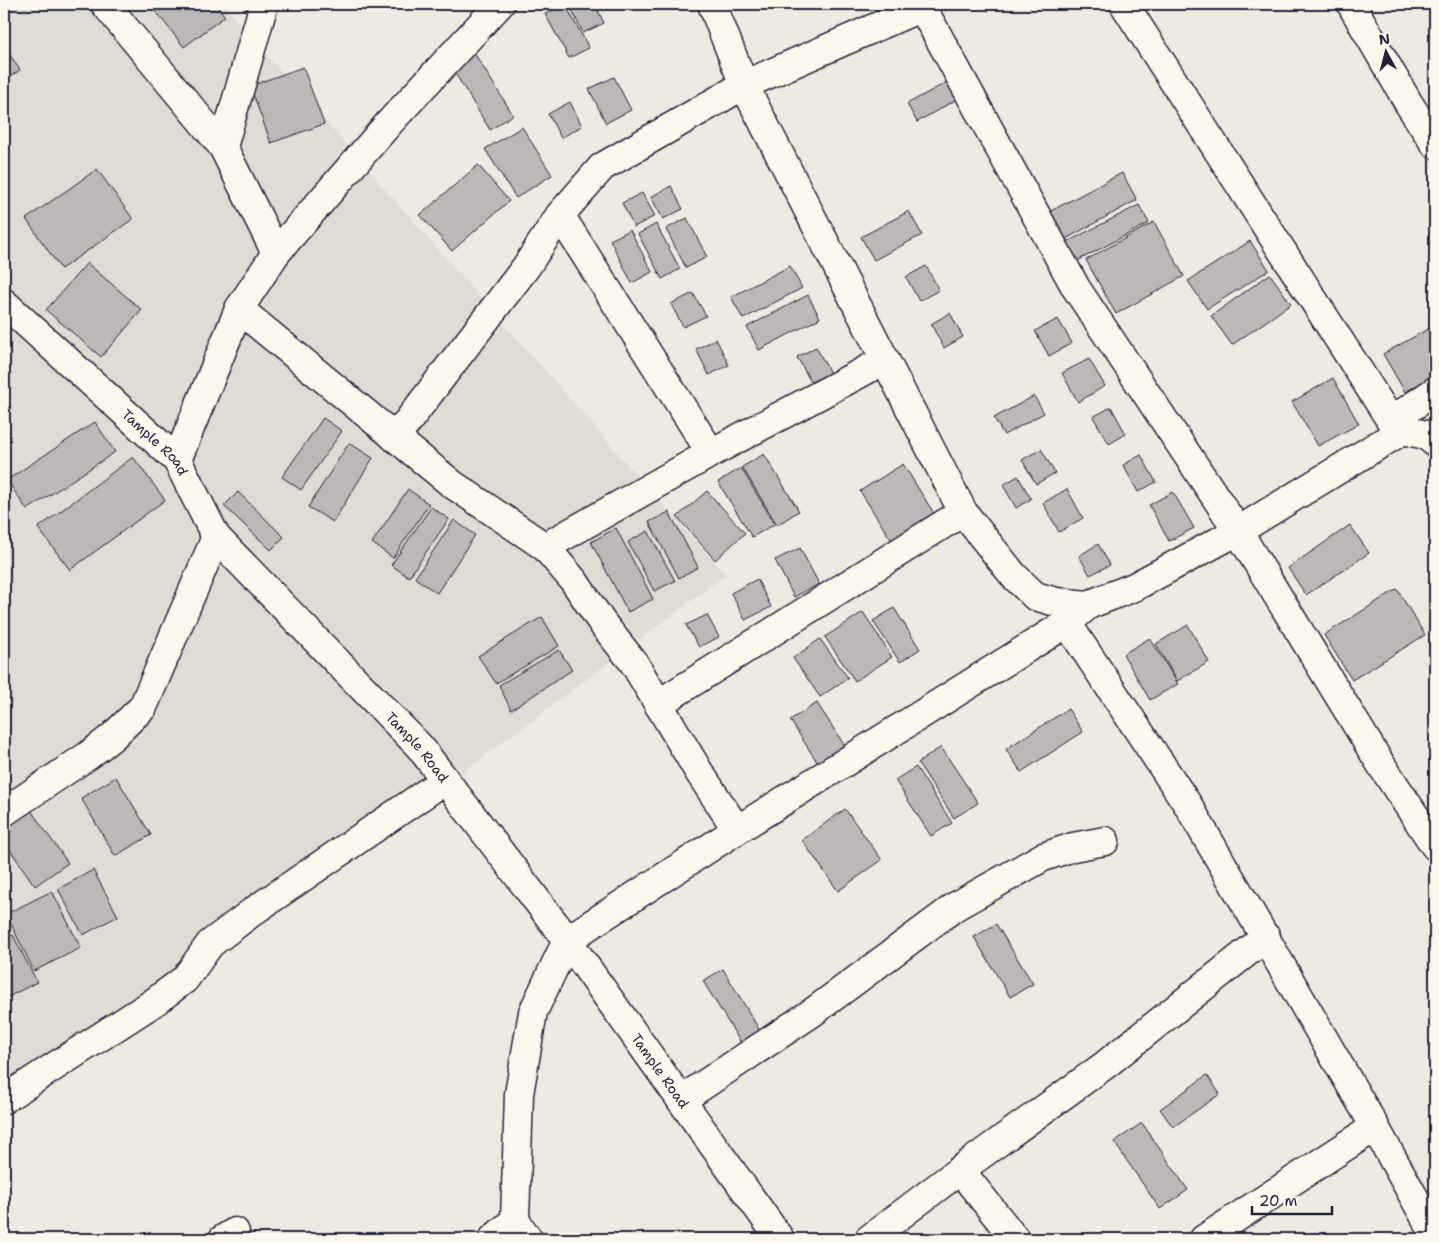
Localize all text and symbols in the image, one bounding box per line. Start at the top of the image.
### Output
north arrow [1362,28,1412,78]
text: N [1378,29,1391,49]
street label: Tample Road [118,405,192,479]
street label: Tample Road [382,708,453,786]
street label: Tample Road [627,1030,693,1112]
scale bar [1252,1183,1332,1215]
text: 20 m [1259,1191,1298,1211]

